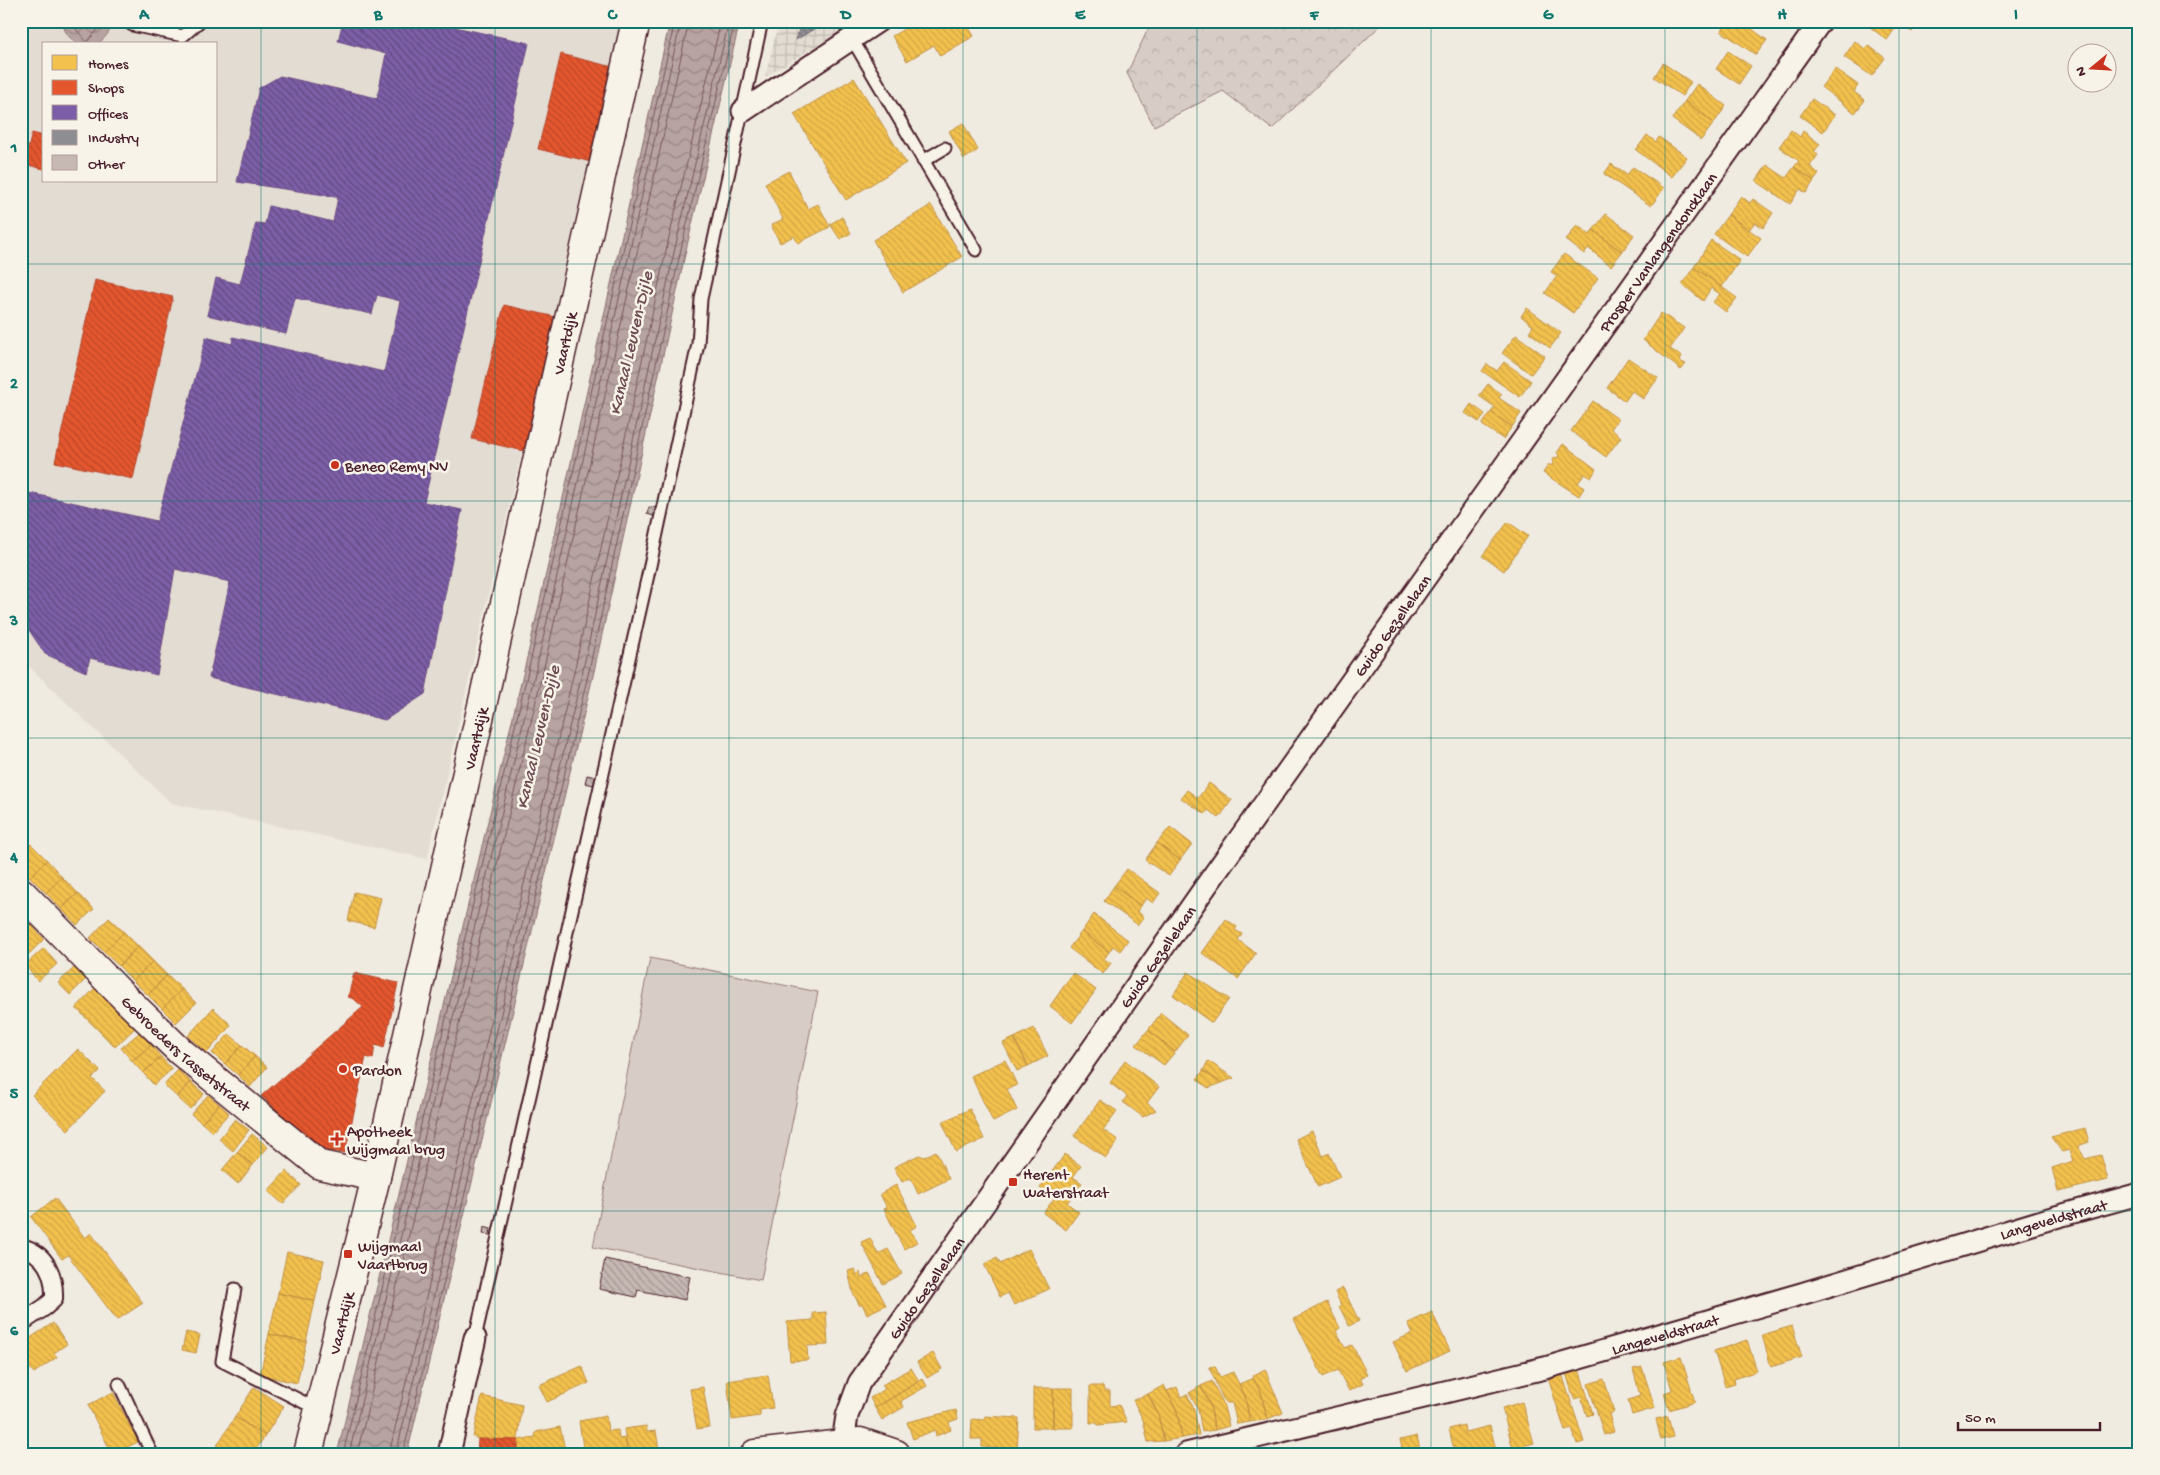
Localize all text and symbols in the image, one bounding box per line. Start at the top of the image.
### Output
text: A [138,7,150,26]
text: B [373,7,383,26]
text: C [607,7,618,26]
text: D [839,7,852,26]
text: E [1075,7,1086,26]
text: F [1309,7,1320,26]
text: G [1543,7,1554,26]
text: H [1777,7,1787,26]
text: I [2014,7,2018,26]
legend [42,42,218,182]
north arrow [2068,42,2118,92]
text: Homes [88,56,129,74]
text: N [2073,64,2092,78]
text: Shops [88,80,124,98]
text: Offices [88,106,128,124]
text: Industry [88,130,140,148]
text: 1 [10,140,17,159]
text: Other [88,156,126,174]
street label: Prosper Vanlangendoncklaan [1596,170,1723,338]
water label: Kanaal Leuven-Dijle [606,269,659,417]
street label: Vaartdijk [551,309,584,378]
text: 2 [10,376,18,395]
marker: Beneo Remy NV [329,459,341,471]
place label: Beneo Remy NV [344,459,449,478]
street label: Guido Gezellelaan [1352,572,1437,681]
text: 3 [9,613,18,632]
water label: Kanaal Leuven-Dijle [513,663,566,811]
street label: Vaartdijk [462,704,495,773]
text: 4 [9,850,18,869]
street label: Guido Gezellelaan [1118,903,1202,1013]
street label: Gebroeders Tassetstraat [116,993,254,1118]
marker: Pardon [337,1063,349,1075]
place label: Pardon [352,1063,402,1082]
text: 5 [10,1086,19,1105]
place label: Apotheek Wijgmaal brug [347,1124,445,1161]
marker: Apotheek Wijgmaal brug [331,1133,343,1145]
place label: Herent Waterstraat [1023,1167,1110,1204]
marker: Herent Waterstraat [1007,1176,1019,1188]
street label: Langeveldstraat [1999,1197,2111,1246]
street label: Guido Gezellelaan [886,1234,971,1344]
place label: Wijgmaal Vaartbrug [357,1239,428,1276]
marker: Wijgmaal Vaartbrug [342,1248,354,1260]
street label: Vaartdijk [327,1289,361,1358]
street label: Langeveldstraat [1610,1312,1723,1361]
text: 6 [10,1323,19,1342]
scale bar [1958,1400,2100,1432]
text: 50 m [1965,1410,1996,1428]

